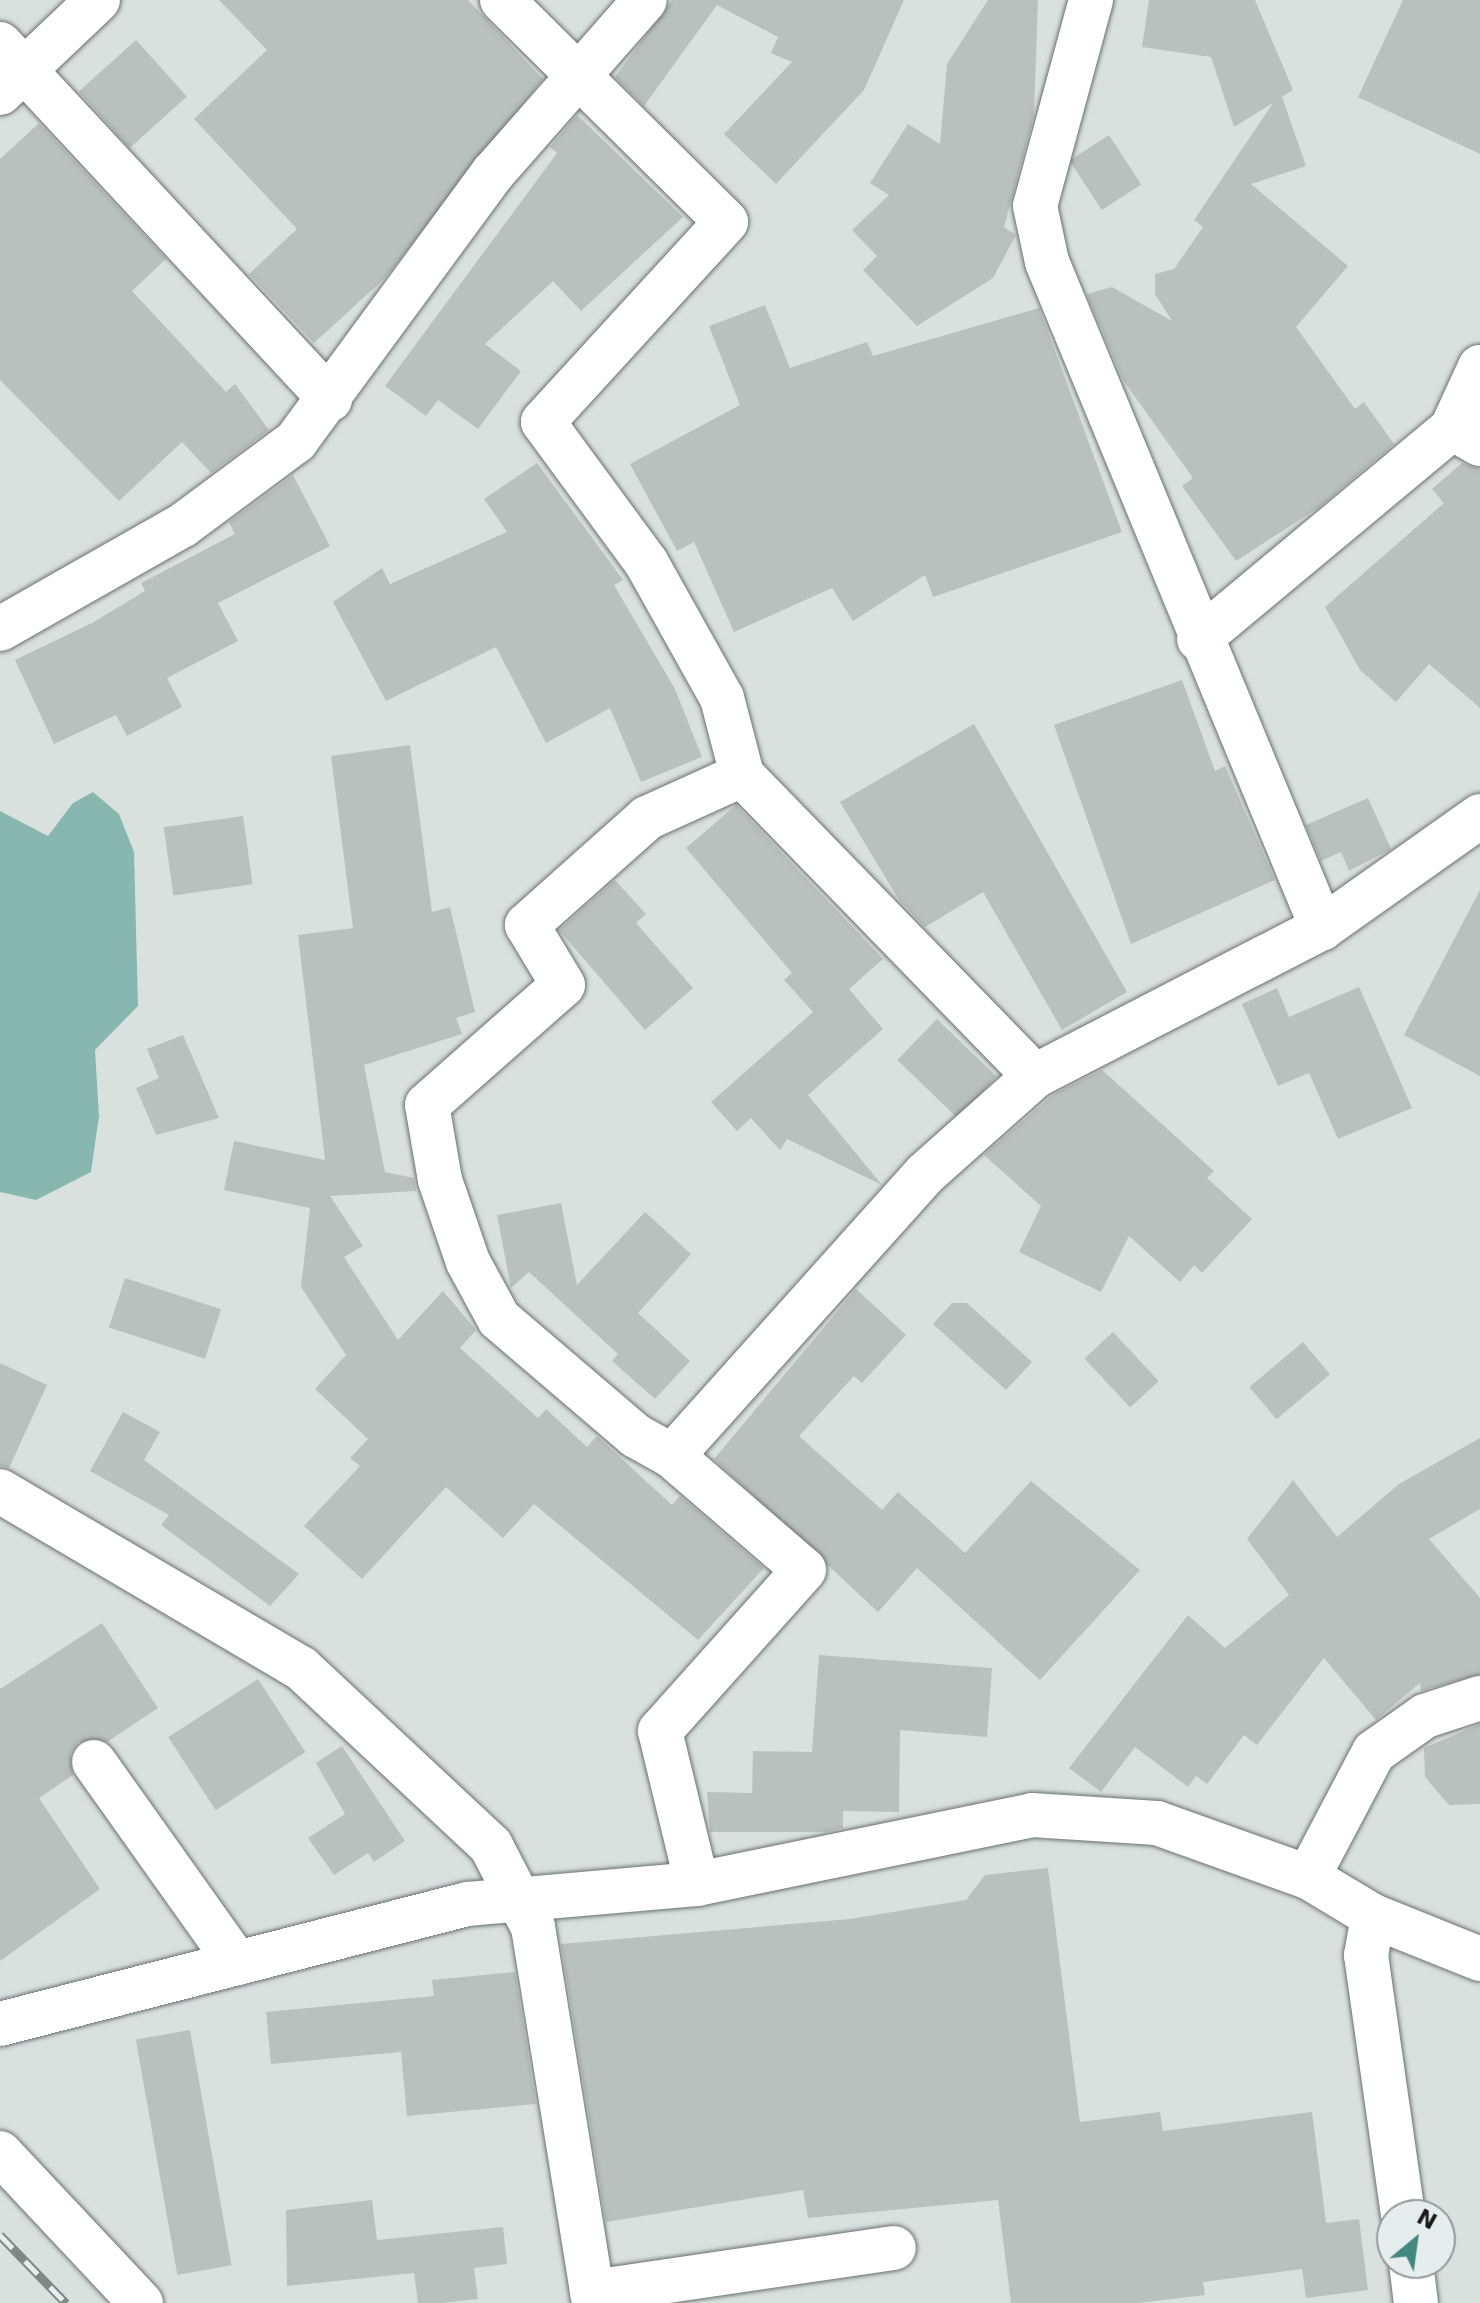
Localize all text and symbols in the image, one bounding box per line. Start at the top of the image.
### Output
north arrow [1376,2199,1456,2279]
text: N [1413,2204,1441,2235]

